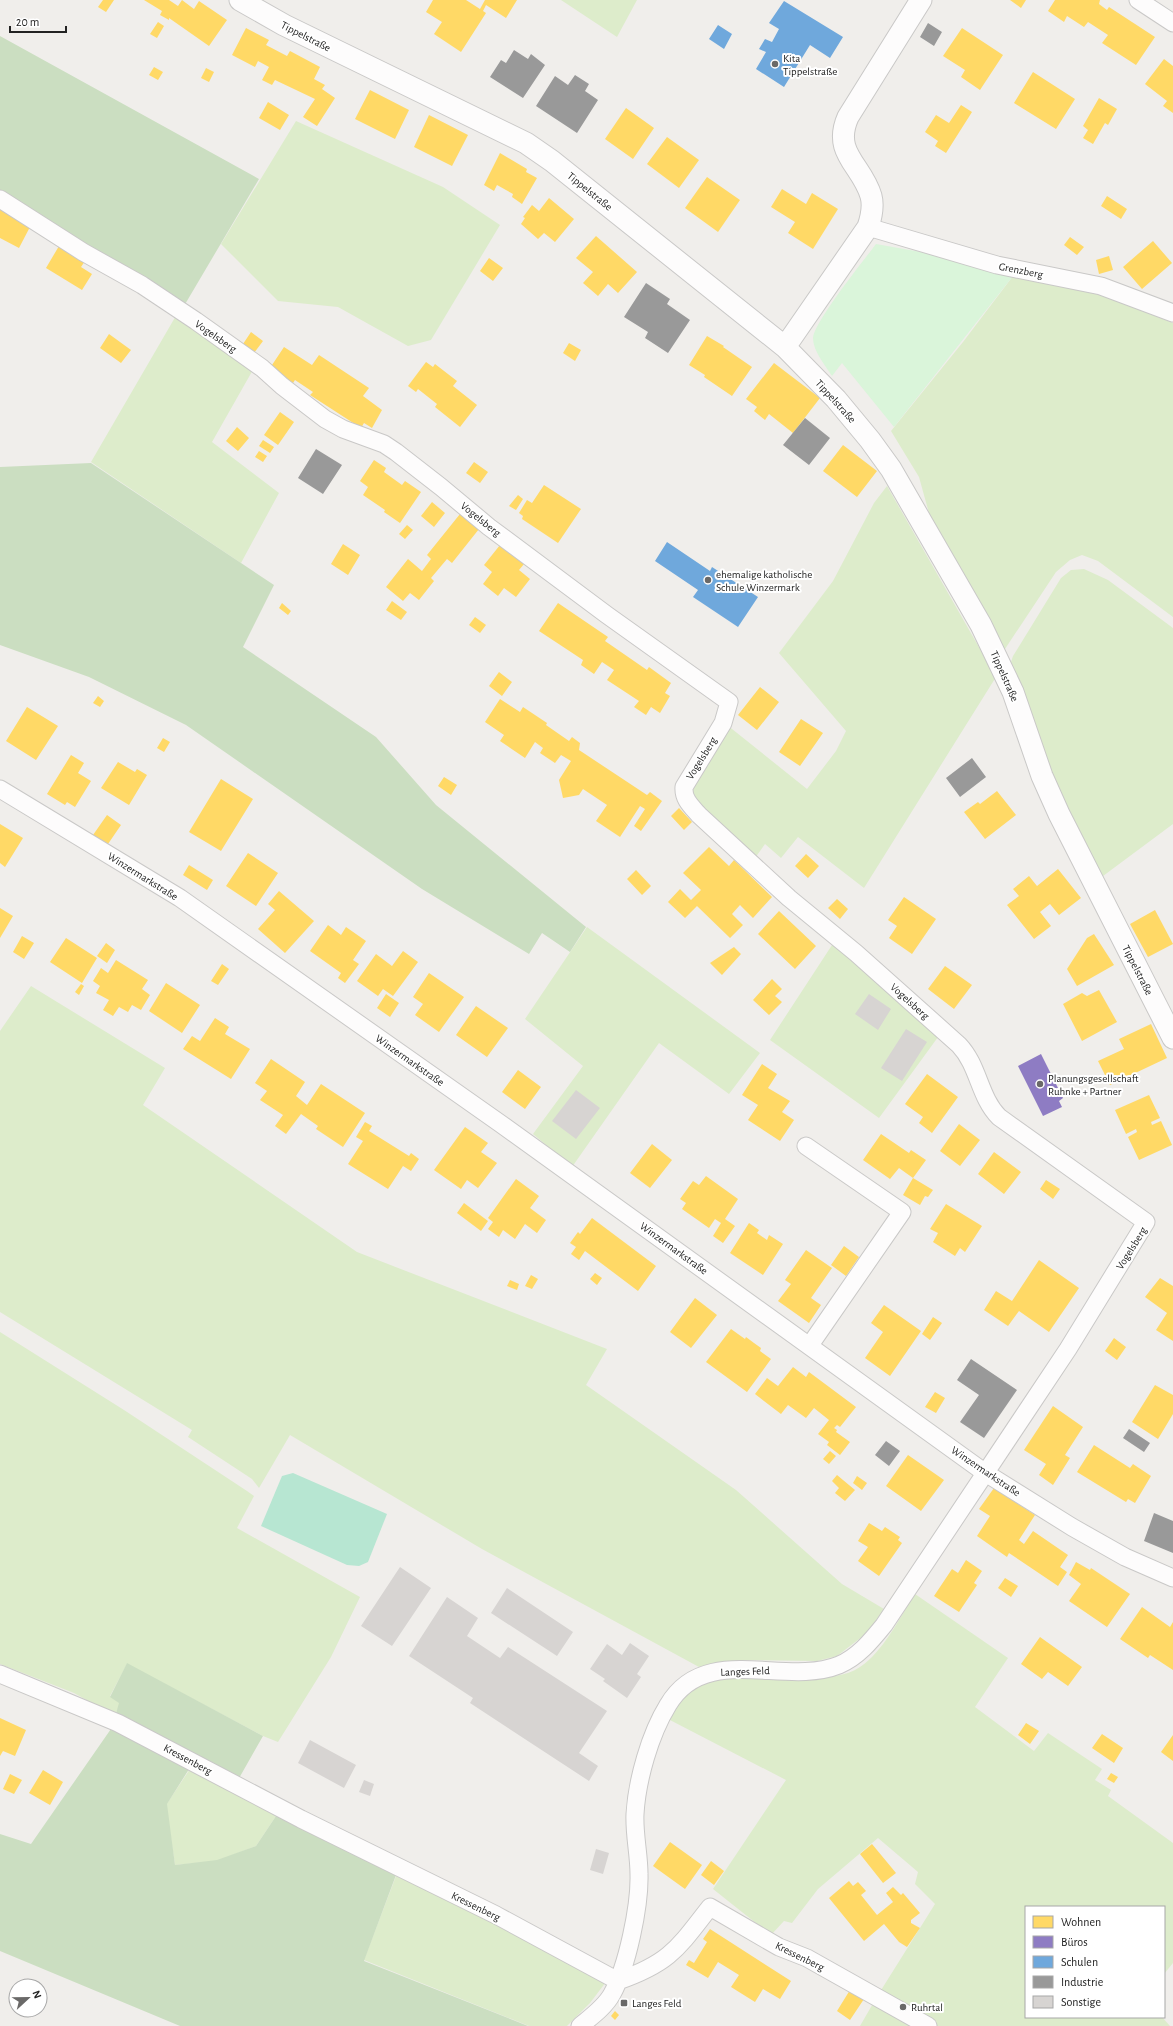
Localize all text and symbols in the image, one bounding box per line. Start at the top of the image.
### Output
scale bar [10,8,66,34]
text: 20 m [16,16,39,28]
street label: Tippelstraße [279,19,332,54]
place label: Kita Tippelstraße [783,53,837,77]
marker: Kita Tippelstraße [770,59,780,69]
street label: Tippelstraße [565,170,614,213]
street label: Grenzberg [998,261,1045,280]
street label: Vogelsberg [193,318,239,355]
street label: Tippelstraße [813,377,858,425]
street label: Vogelsberg [459,500,503,539]
place label: ehemalige katholische Schule Winzermark [716,569,812,593]
marker: ehemalige katholische Schule Winzermark [703,575,713,585]
street label: Tippelstraße [988,649,1021,703]
street label: Vogelsberg [684,734,719,782]
street label: Winzermarkstraße [106,850,180,902]
street label: Tippelstraße [1120,944,1155,997]
street label: Vogelsberg [888,981,932,1022]
street label: Winzermarkstraße [373,1033,446,1088]
place label: Planungsgesellschaft Ruhnke + Partner [1048,1073,1139,1097]
marker: Planungsgesellschaft Ruhnke + Partner [1035,1079,1045,1089]
street label: Winzermarkstraße [638,1220,710,1277]
street label: Vogelsberg [1114,1224,1149,1272]
street label: Winzermarkstraße [949,1444,1022,1499]
street label: Langes Feld [720,1665,770,1678]
street label: Kressenberg [162,1742,214,1777]
street label: Kressenberg [450,1890,503,1923]
legend [1025,1906,1165,2018]
text: Wohnen [1061,1916,1101,1928]
text: Büros [1061,1936,1088,1948]
street label: Kressenberg [774,1940,827,1973]
text: Schulen [1061,1956,1098,1968]
text: Industrie [1061,1976,1103,1988]
north arrow [8,1978,48,2018]
text: N [30,1989,43,2000]
text: Sonstige [1061,1996,1101,2008]
marker: Langes Feld [619,1998,629,2008]
place label: Langes Feld [632,1998,682,2009]
marker: Ruhrtal [898,2002,908,2012]
place label: Ruhrtal [911,2002,943,2013]

